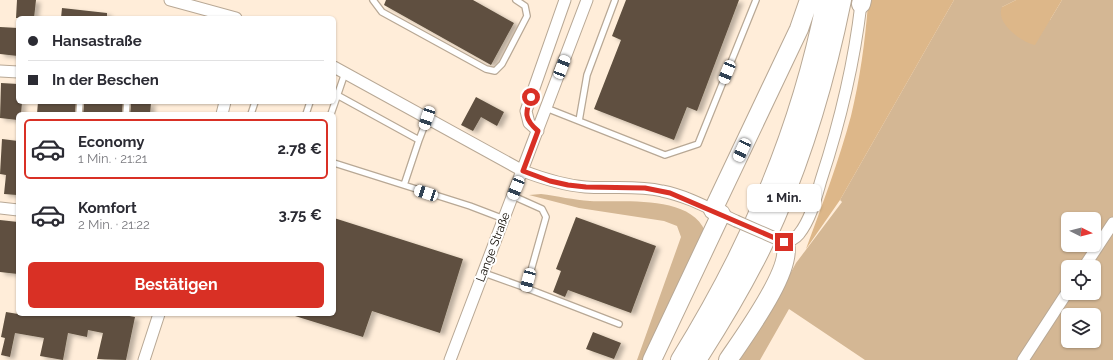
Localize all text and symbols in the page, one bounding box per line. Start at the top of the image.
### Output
text: Hansastraße [52,32,142,50]
car [552,54,572,80]
car [717,59,737,85]
text: In der Beschen [52,71,159,89]
route start [522,88,540,106]
car [417,105,437,131]
icon: car [30,131,66,167]
text: Economy [78,133,145,151]
car [731,137,753,163]
text: 2.78 € [277,140,322,158]
text: 1 Min. · 21:21 [78,151,147,166]
car [506,175,526,201]
car [413,184,439,202]
callout: 1 Min. [747,184,821,212]
text: 1 Min. [767,190,801,205]
icon: car [30,197,66,233]
text: Komfort [78,199,137,217]
text: 3.75 € [278,206,322,224]
street label: Lange Straße [473,210,513,284]
north arrow [1061,212,1101,252]
map controls [1061,212,1101,348]
text: 2 Min. · 21:22 [78,217,150,232]
route end [775,233,793,251]
button: locate [1061,260,1101,300]
button: Bestätigen [28,262,324,308]
car [519,267,537,293]
button: layers [1061,308,1101,348]

